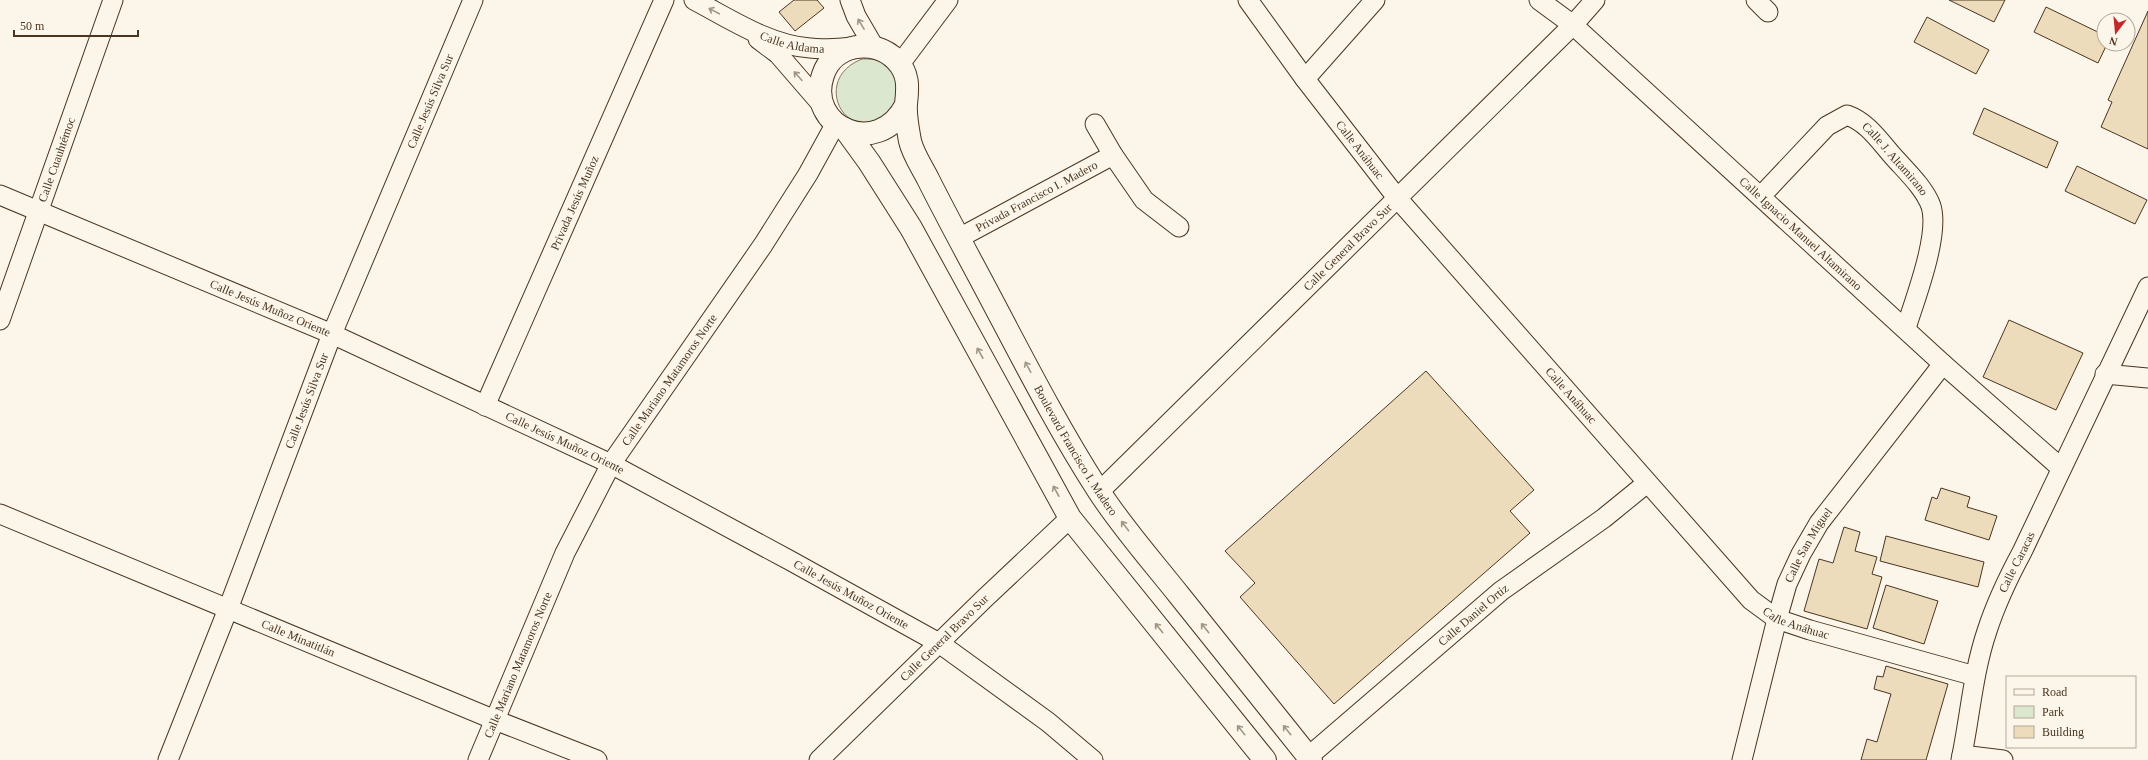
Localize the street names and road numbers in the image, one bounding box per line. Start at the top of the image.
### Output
street label: Calle Aldama [758,28,825,56]
street label: Calle Jesús Silva Sur [404,52,456,151]
street label: Calle Cuauhtémoc [35,115,78,204]
street label: Calle Anáhuac [1333,118,1387,182]
street label: Calle J. Altamirano [1859,119,1931,198]
street label: Privada Jesús Muñoz [548,153,602,252]
street label: Privada Francisco I. Madero [973,158,1100,235]
street label: Calle Ignacio Manuel Altamirano [1737,174,1865,293]
street label: Calle General Bravo Sur [1301,201,1395,294]
street label: Calle Jesús Muñoz Oriente [208,277,333,340]
street label: Calle Mariano Matamoros Norte [619,311,720,448]
street label: Calle Jesús Silva Sur [282,351,331,451]
street label: Calle Anáhuac [1542,364,1599,427]
street label: Boulevard Francisco I. Madero [1031,383,1120,518]
street label: Calle Jesús Muñoz Oriente [503,409,627,477]
street label: Calle San Miguel [1782,504,1836,585]
street label: Calle Caracas [1996,529,2038,595]
street label: Calle Jesús Muñoz Oriente [791,557,911,632]
street label: Calle Daniel Ortiz [1435,581,1511,649]
street label: Calle Mariano Matamoros Norte [481,590,555,740]
street label: Calle General Bravo Sur [897,591,991,684]
street label: Calle Anáhuac [1760,604,1831,642]
street label: Calle Minatitlán [259,617,337,660]

